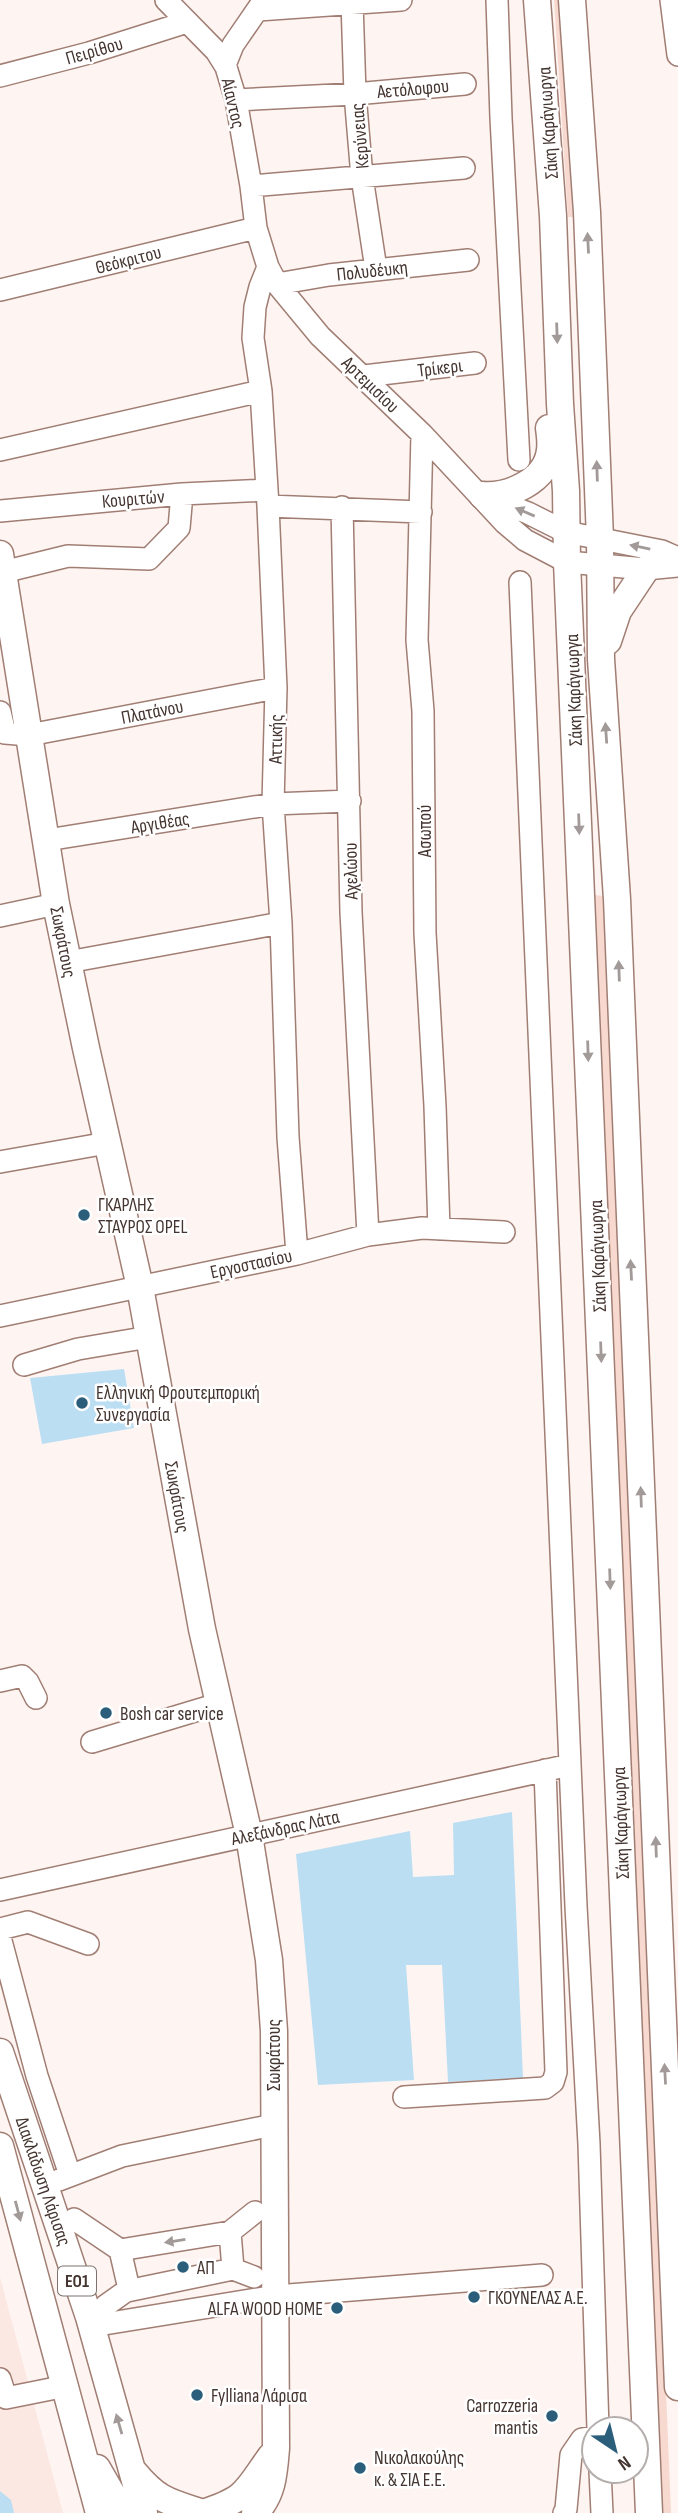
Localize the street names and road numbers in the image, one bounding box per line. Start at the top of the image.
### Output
street label: Πειρίθου [63,32,126,71]
street label: Σάκη Καράγιωργα [533,66,564,180]
street label: Αίαντoς [215,75,249,131]
street label: Αετόλοφου [375,75,450,104]
street label: Κερύνειας [346,102,375,170]
street label: Θεόκριτου [93,241,164,280]
street label: Πολυδέυκη [336,256,409,287]
street label: Αρτεμισίου [336,351,404,418]
street label: Τρίκερι [416,354,464,383]
street label: Κουριτών [101,485,166,514]
street label: Σάκη Καράγιωργα [561,633,588,746]
street label: Πλατάνου [119,695,185,730]
street label: Αττικής [265,714,288,765]
street label: Ασωπού [414,805,437,858]
street label: Αργιθέας [128,808,191,840]
street label: Αχελώου [340,842,364,901]
street label: Σωκράτους [44,905,81,980]
street label: Σάκη Καράγιωργα [585,1199,612,1312]
street label: Εργοστασίου [208,1245,294,1284]
street label: Σωκράτους [159,1460,194,1535]
street label: Σάκη Καράγιωργα [608,1766,635,1879]
street label: Αλεξάνδρας Λάτα [228,1806,341,1851]
street label: Σωκράτους [263,2019,286,2091]
street label: Διακλάδωση Λάρισας [10,2114,75,2249]
road number: ΕΟ1 [58,2266,96,2295]

